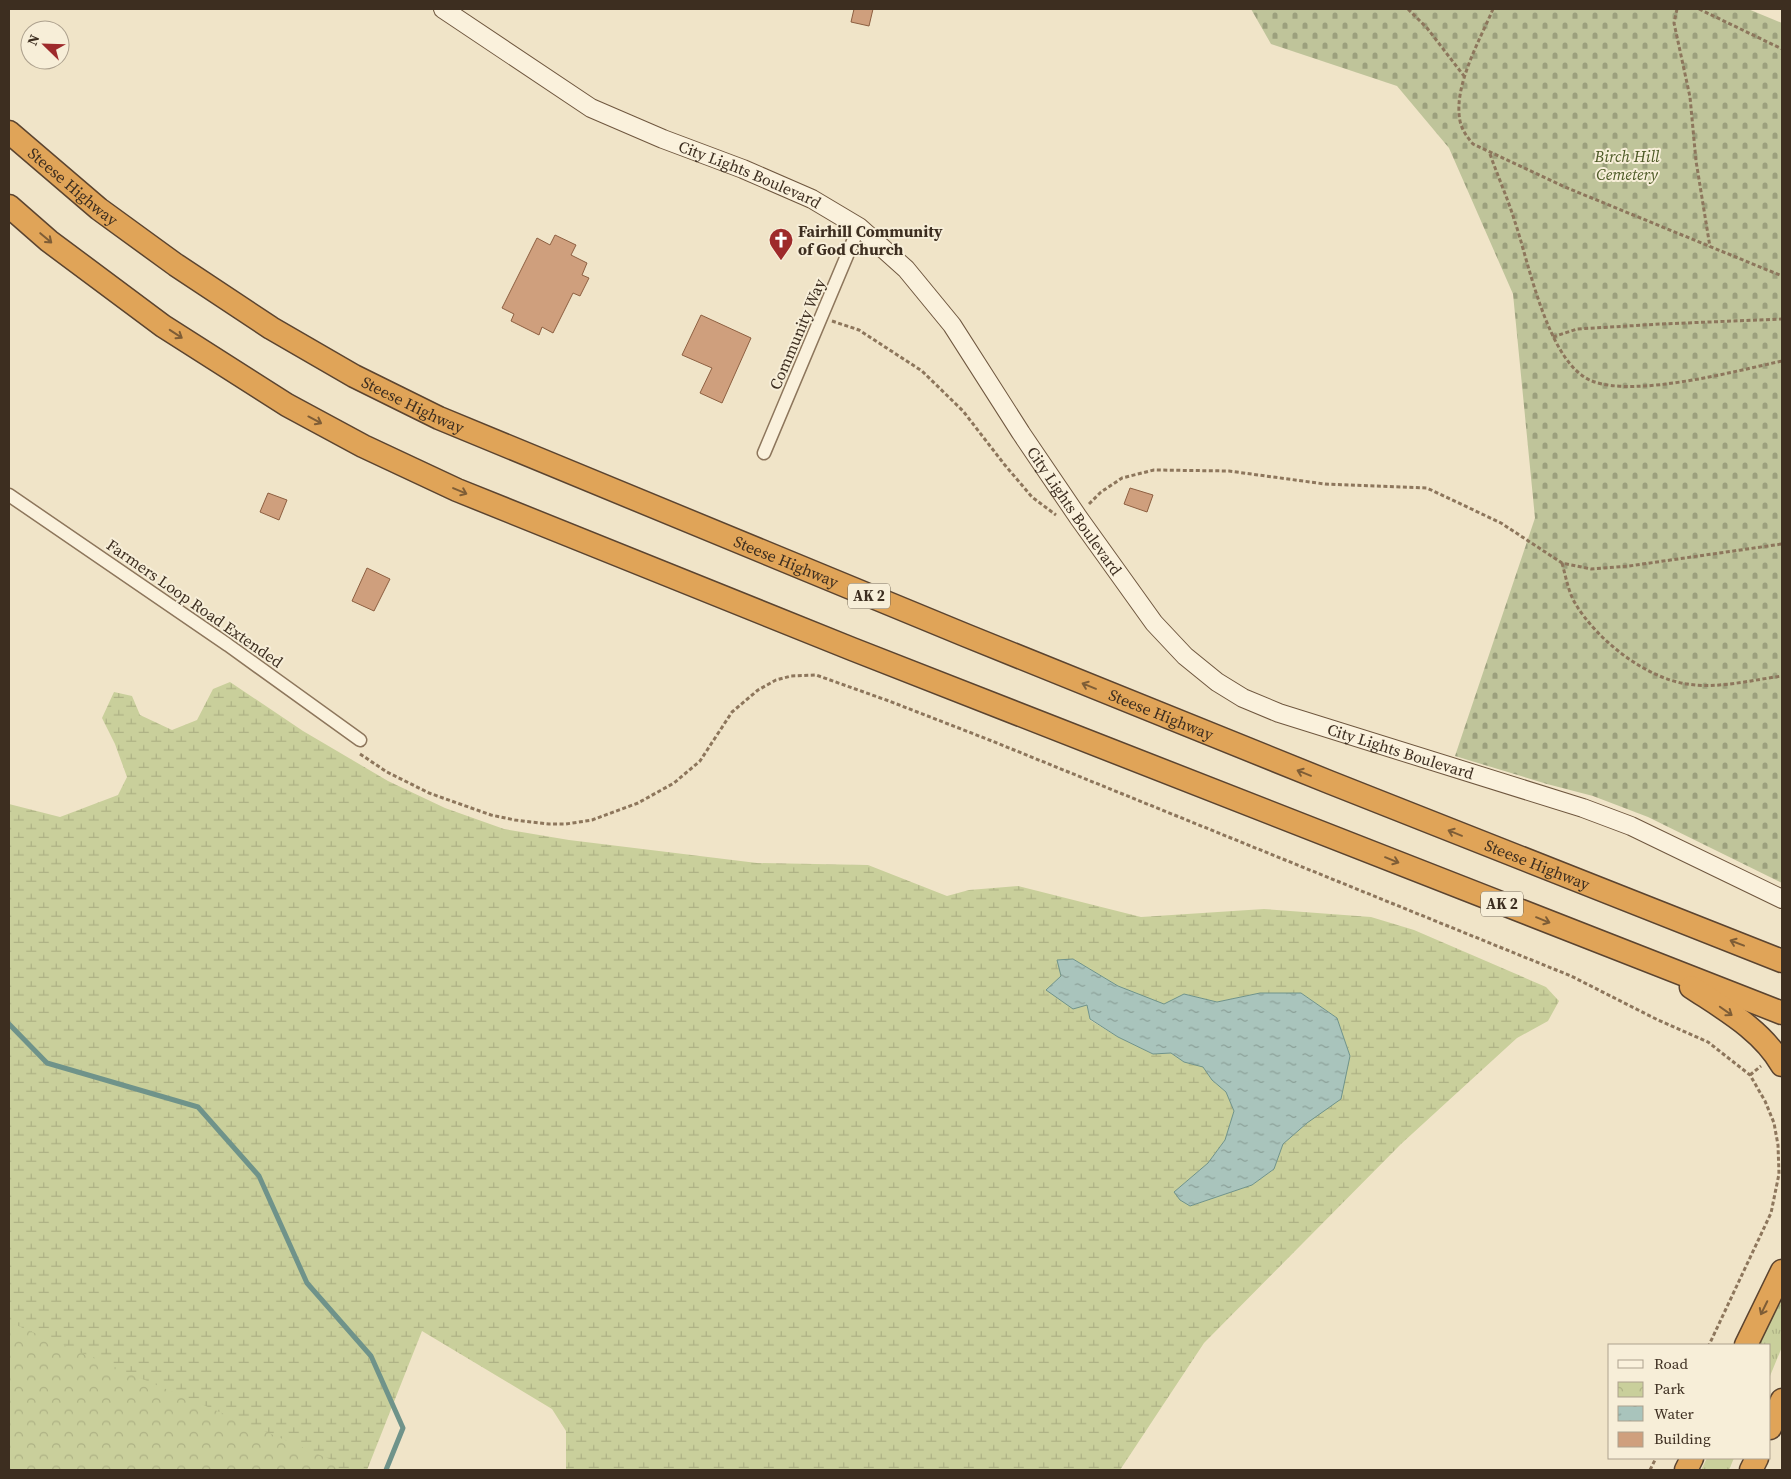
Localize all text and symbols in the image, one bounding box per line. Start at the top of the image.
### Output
north arrow [20,20,70,70]
text: N [22,31,44,49]
street label: City Lights Boulevard [675,135,825,213]
street label: Steese Highway [23,142,123,231]
park label: Birch Hill Cemetery [1593,145,1660,185]
place label: Fairhill Community of God Church [798,220,943,260]
church icon: Fairhill Community of God Church [768,227,794,261]
one-way arrow [39,232,52,243]
street label: Community Way [764,274,831,393]
one-way arrow [169,329,183,339]
street label: Steese Highway [358,370,468,439]
one-way arrow [307,415,321,425]
street label: City Lights Boulevard [1022,442,1127,580]
one-way arrow [452,487,467,497]
street label: Steese Highway [731,530,843,593]
street label: Farmers Loop Road Extended [102,534,288,672]
road number: AK 2 [848,584,890,608]
one-way arrow [1082,680,1097,690]
street label: Steese Highway [1106,683,1218,746]
street label: City Lights Boulevard [1325,718,1477,784]
one-way arrow [1297,767,1312,777]
one-way arrow [1448,827,1463,837]
street label: Steese Highway [1482,834,1594,895]
one-way arrow [1384,856,1399,865]
road number: AK 2 [1481,892,1523,916]
one-way arrow [1535,916,1550,925]
one-way arrow [1730,938,1745,947]
one-way arrow [1719,1006,1733,1016]
one-way arrow [1759,1300,1769,1315]
legend [1608,1344,1771,1459]
text: Road [1654,1353,1688,1374]
text: Park [1654,1378,1686,1399]
text: Water [1654,1403,1695,1424]
text: Building [1654,1428,1711,1449]

